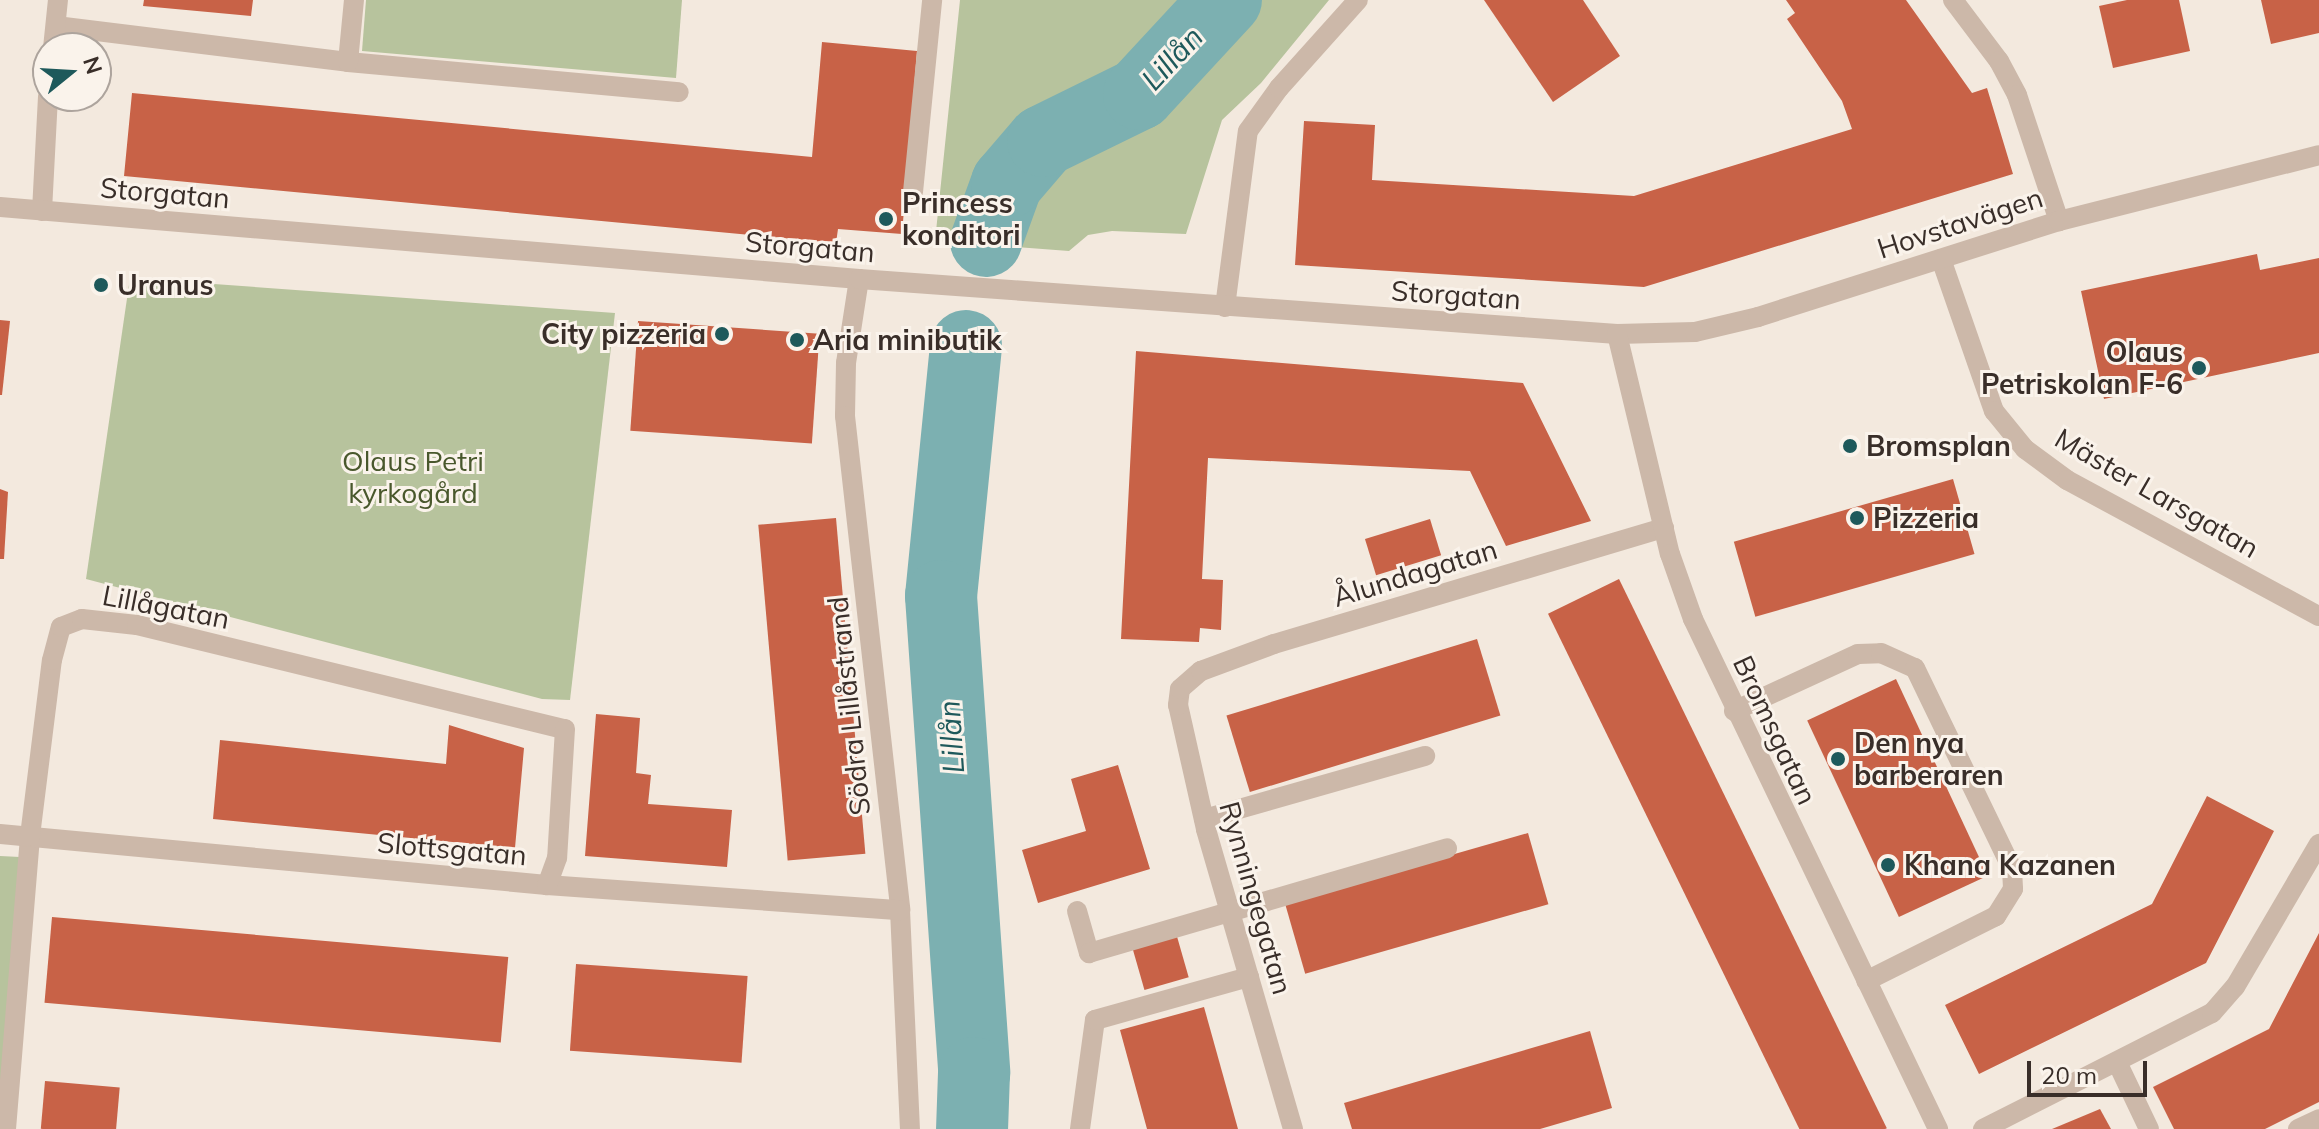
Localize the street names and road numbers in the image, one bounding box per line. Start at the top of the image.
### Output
street label: Storgatan [99,171,231,215]
street label: Hovstavägen [1873,180,2047,266]
street label: Storgatan [744,225,876,269]
street label: Storgatan [1390,274,1522,316]
street label: Mäster Larsgatan [2049,421,2265,565]
street label: Ålundagatan [1329,532,1501,614]
street label: Lillågatan [100,578,232,636]
street label: Södra Lillåstrand [821,595,877,817]
street label: Bromsgatan [1726,650,1824,810]
street label: Rynningegatan [1212,798,1300,998]
street label: Slottsgatan [376,826,528,872]

